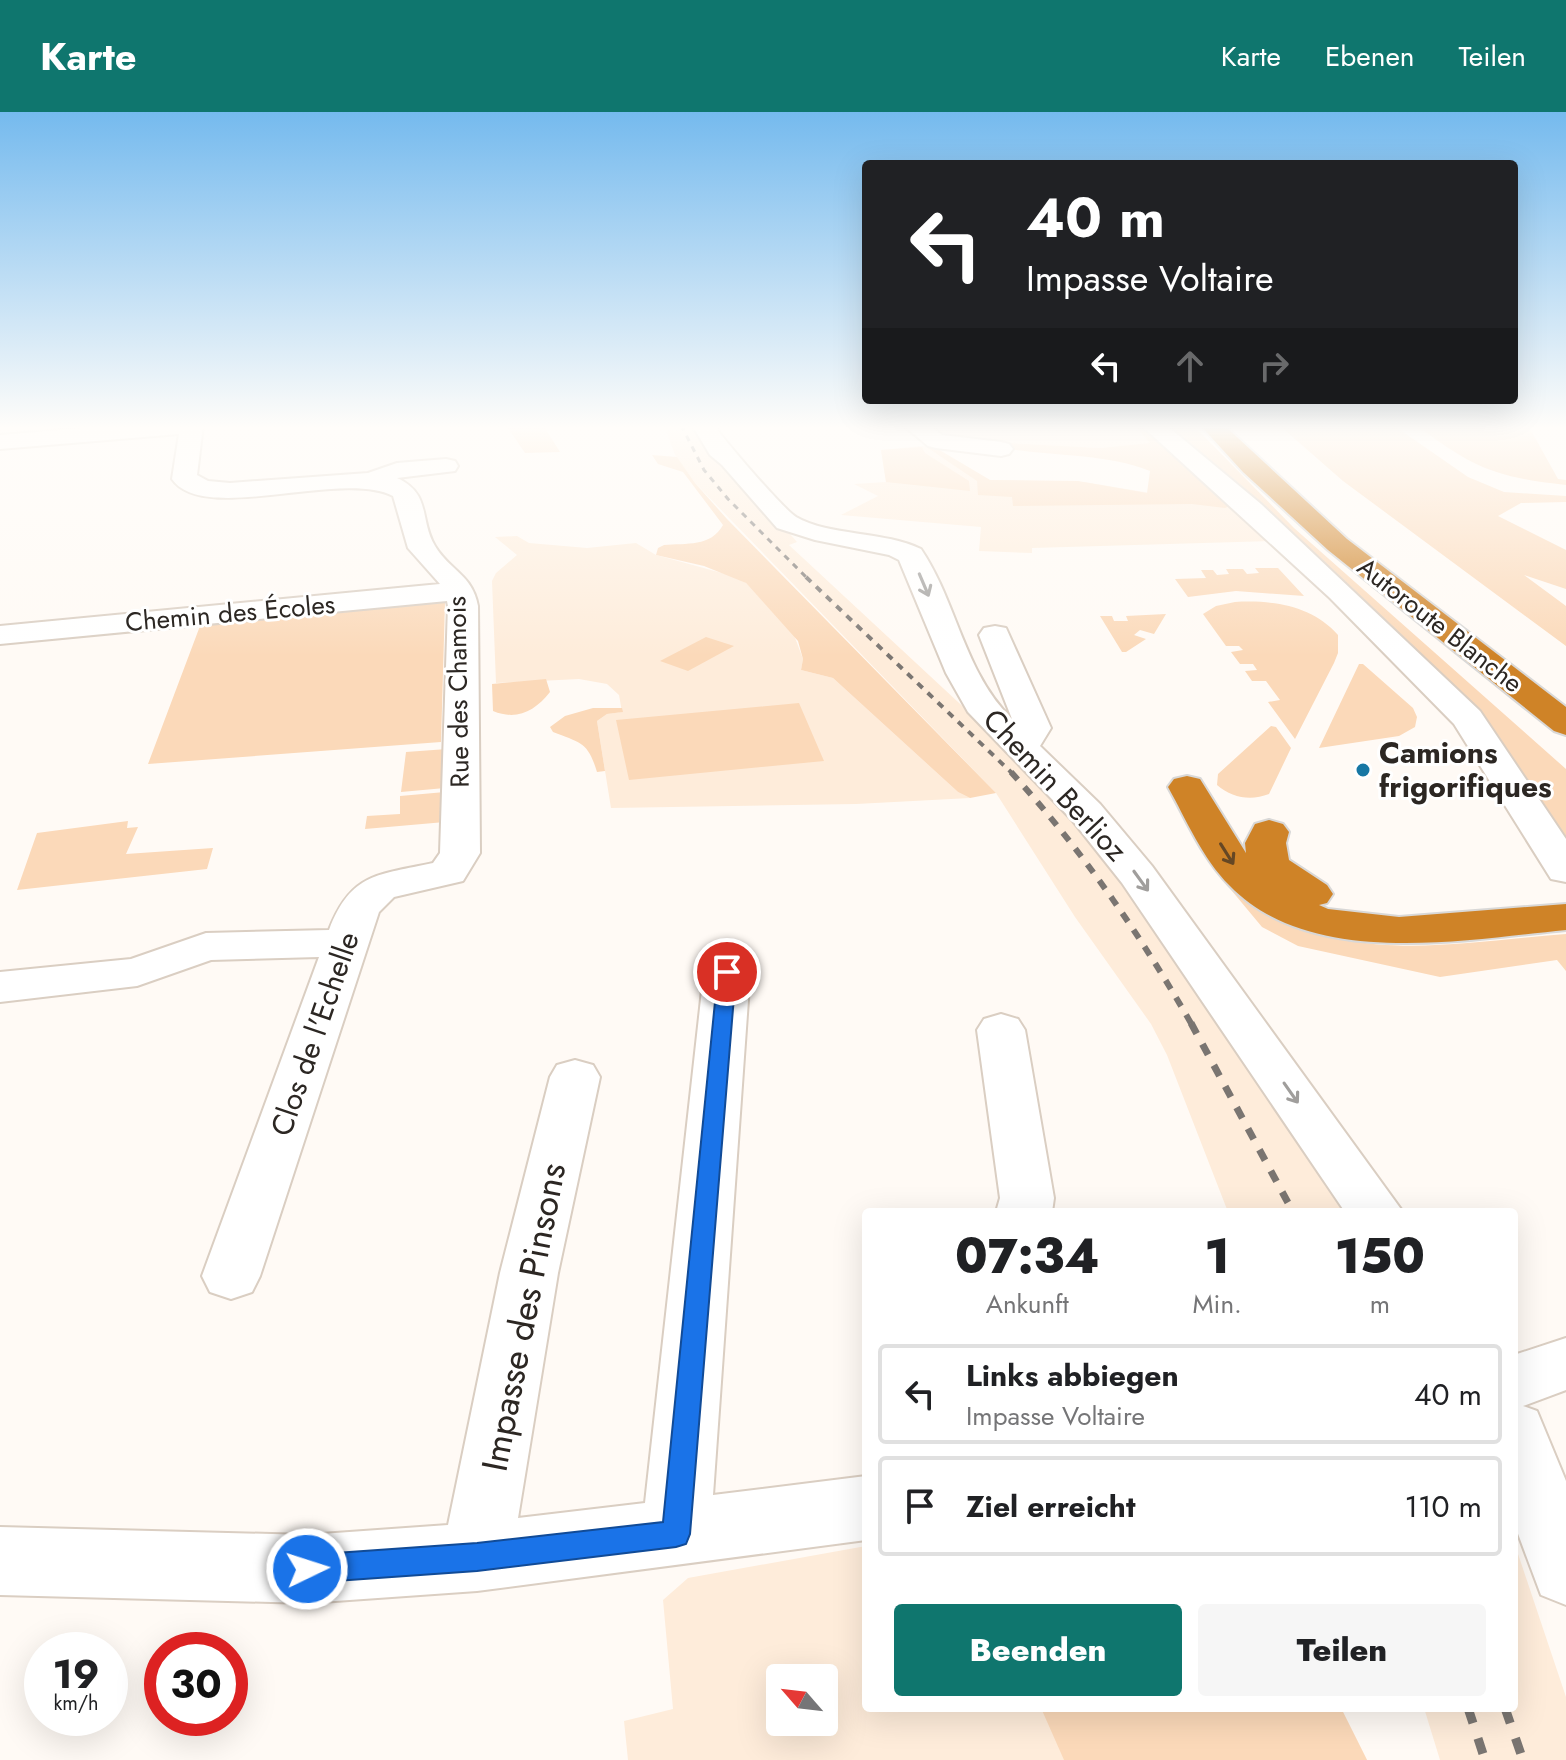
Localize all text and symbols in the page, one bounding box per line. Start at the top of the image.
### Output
text: Karte [40,29,137,84]
text: Karte [1221,36,1281,77]
text: Ebenen [1325,36,1415,77]
text: Teilen [1459,36,1526,77]
text: 40 m [1026,177,1165,258]
icon: left [894,192,998,296]
text: Impasse Voltaire [1026,252,1274,304]
icon: left [1084,344,1128,388]
icon: ahead [1168,344,1212,388]
icon: right [1252,344,1296,388]
street label: Autoroute Blanche [1349,548,1531,702]
one-way arrow [918,572,933,597]
street label: Chemin des Écoles [123,585,337,641]
street label: Rue des Chamois [437,596,479,788]
street label: Chemin Berlioz [973,699,1138,871]
place label: Camions frigorifiques [1379,731,1552,808]
marker: Camions frigorifiques [1354,761,1372,779]
one-way arrow [1220,842,1236,865]
one-way arrow [1132,870,1149,891]
street label: Clos de l'Echelle [259,926,370,1142]
pin [693,938,761,1006]
icon: arrive [705,950,749,994]
one-way arrow [1283,1082,1299,1104]
street label: Impasse des Pinsons [468,1158,578,1476]
text: 07:34 [955,1222,1100,1291]
text: 1 [1205,1222,1230,1291]
text: 150 [1335,1222,1425,1291]
text: Ankunft [986,1285,1069,1323]
text: Min. [1193,1285,1242,1323]
text: m [1370,1285,1390,1323]
text: Links abbiegen [966,1354,1179,1397]
icon: left [898,1372,942,1416]
text: 40 m [1414,1373,1482,1416]
text: Impasse Voltaire [966,1397,1145,1435]
icon: arrive [898,1484,942,1528]
text: Ziel erreicht [966,1485,1135,1528]
text: 110 m [1405,1485,1482,1528]
position arrow [265,1527,349,1611]
button: Beenden [894,1604,1182,1696]
button: Teilen [1198,1604,1486,1696]
speed limit sign: 30 [144,1632,248,1736]
text: 19 [52,1645,100,1703]
north arrow [766,1664,838,1736]
map controls [766,1664,838,1736]
text: km/h [53,1689,99,1718]

